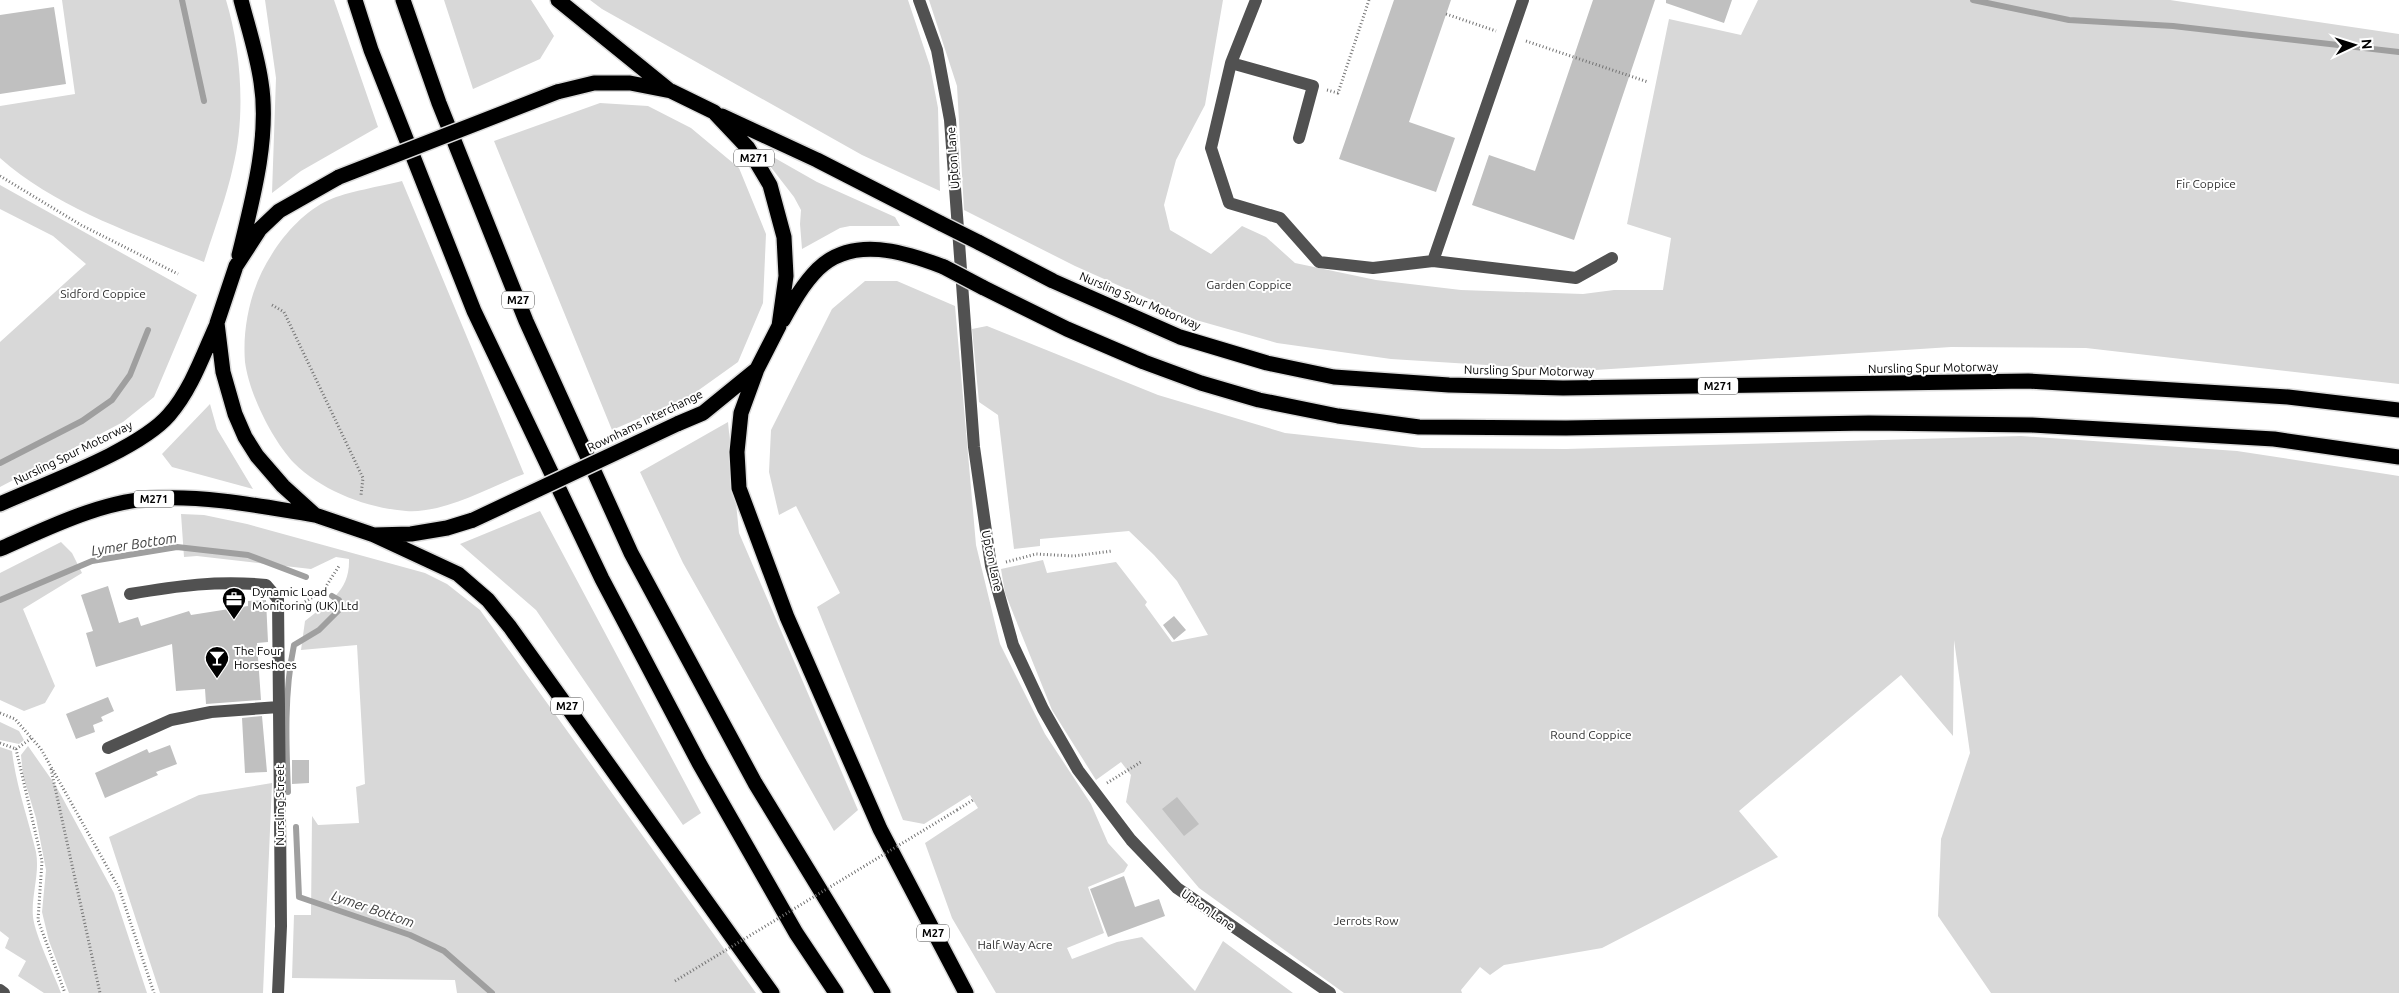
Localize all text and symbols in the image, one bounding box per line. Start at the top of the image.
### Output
north arrow [2329,20,2379,70]
text: N [2359,38,2375,50]
street label: Upton Lane [944,127,961,190]
road number: M271 [734,150,774,167]
park label: Fir Coppice [2176,177,2236,190]
street label: Nursling Spur Motorway [1078,269,1203,332]
park label: Garden Coppice [1206,278,1292,291]
park label: Sidford Coppice [60,287,146,300]
road number: M27 [502,292,534,308]
street label: Nursling Spur Motorway [1868,360,1998,375]
street label: Nursling Spur Motorway [1464,363,1595,378]
road number: M271 [1698,378,1738,394]
street label: Rownhams Interchange [585,387,705,454]
street label: Nursling Spur Motorway [11,418,134,487]
road number: M271 [134,490,174,508]
water label: Lymer Bottom [90,529,178,559]
street label: Upton Lane [980,529,1005,593]
place label: Dynamic Load Monitoring (UK) Ltd [252,585,359,613]
office icon: Dynamic Load Monitoring (UK) Ltd [221,586,247,620]
place label: The Four Horseshoes [234,644,297,671]
bar icon: The Four Horseshoes [204,645,230,679]
road number: M27 [551,698,583,714]
park label: Round Coppice [1550,728,1632,741]
street label: Nursling Street [273,764,286,846]
street label: Upton Lane [1179,886,1238,933]
water label: Lymer Bottom [329,887,417,931]
park label: Jerrots Row [1333,914,1399,927]
road number: M27 [917,924,949,941]
park label: Half Way Acre [977,938,1053,951]

